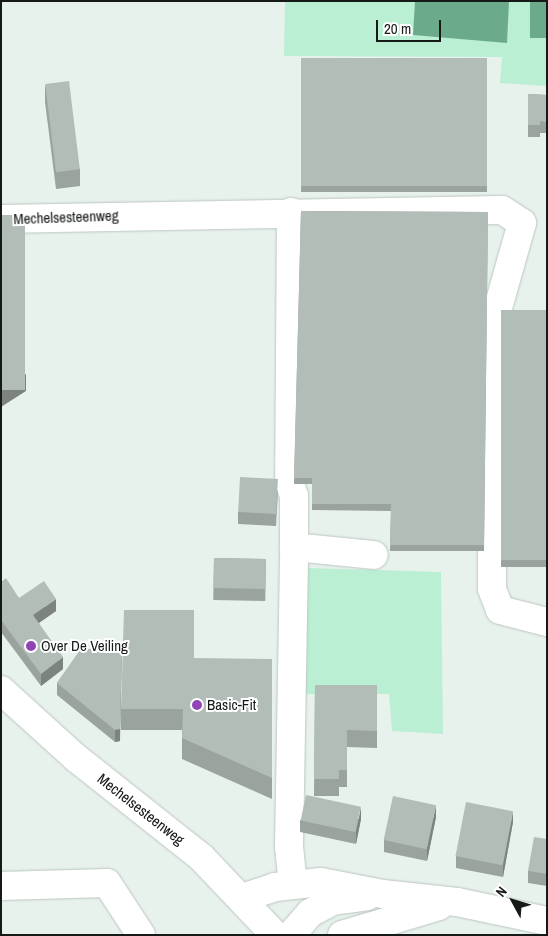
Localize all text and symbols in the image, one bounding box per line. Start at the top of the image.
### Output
scale bar [378,10,443,42]
text: 20 m [384,18,411,39]
street label: Mechelsesteenweg [13,206,119,228]
place label: Over De Veiling [41,637,128,655]
marker: Over De Veiling [25,640,37,652]
place label: Basic-Fit [207,696,256,714]
marker: Basic-Fit [191,699,203,711]
street label: Mechelsesteenweg [94,769,188,849]
north arrow [488,876,538,926]
text: N [492,883,511,900]

